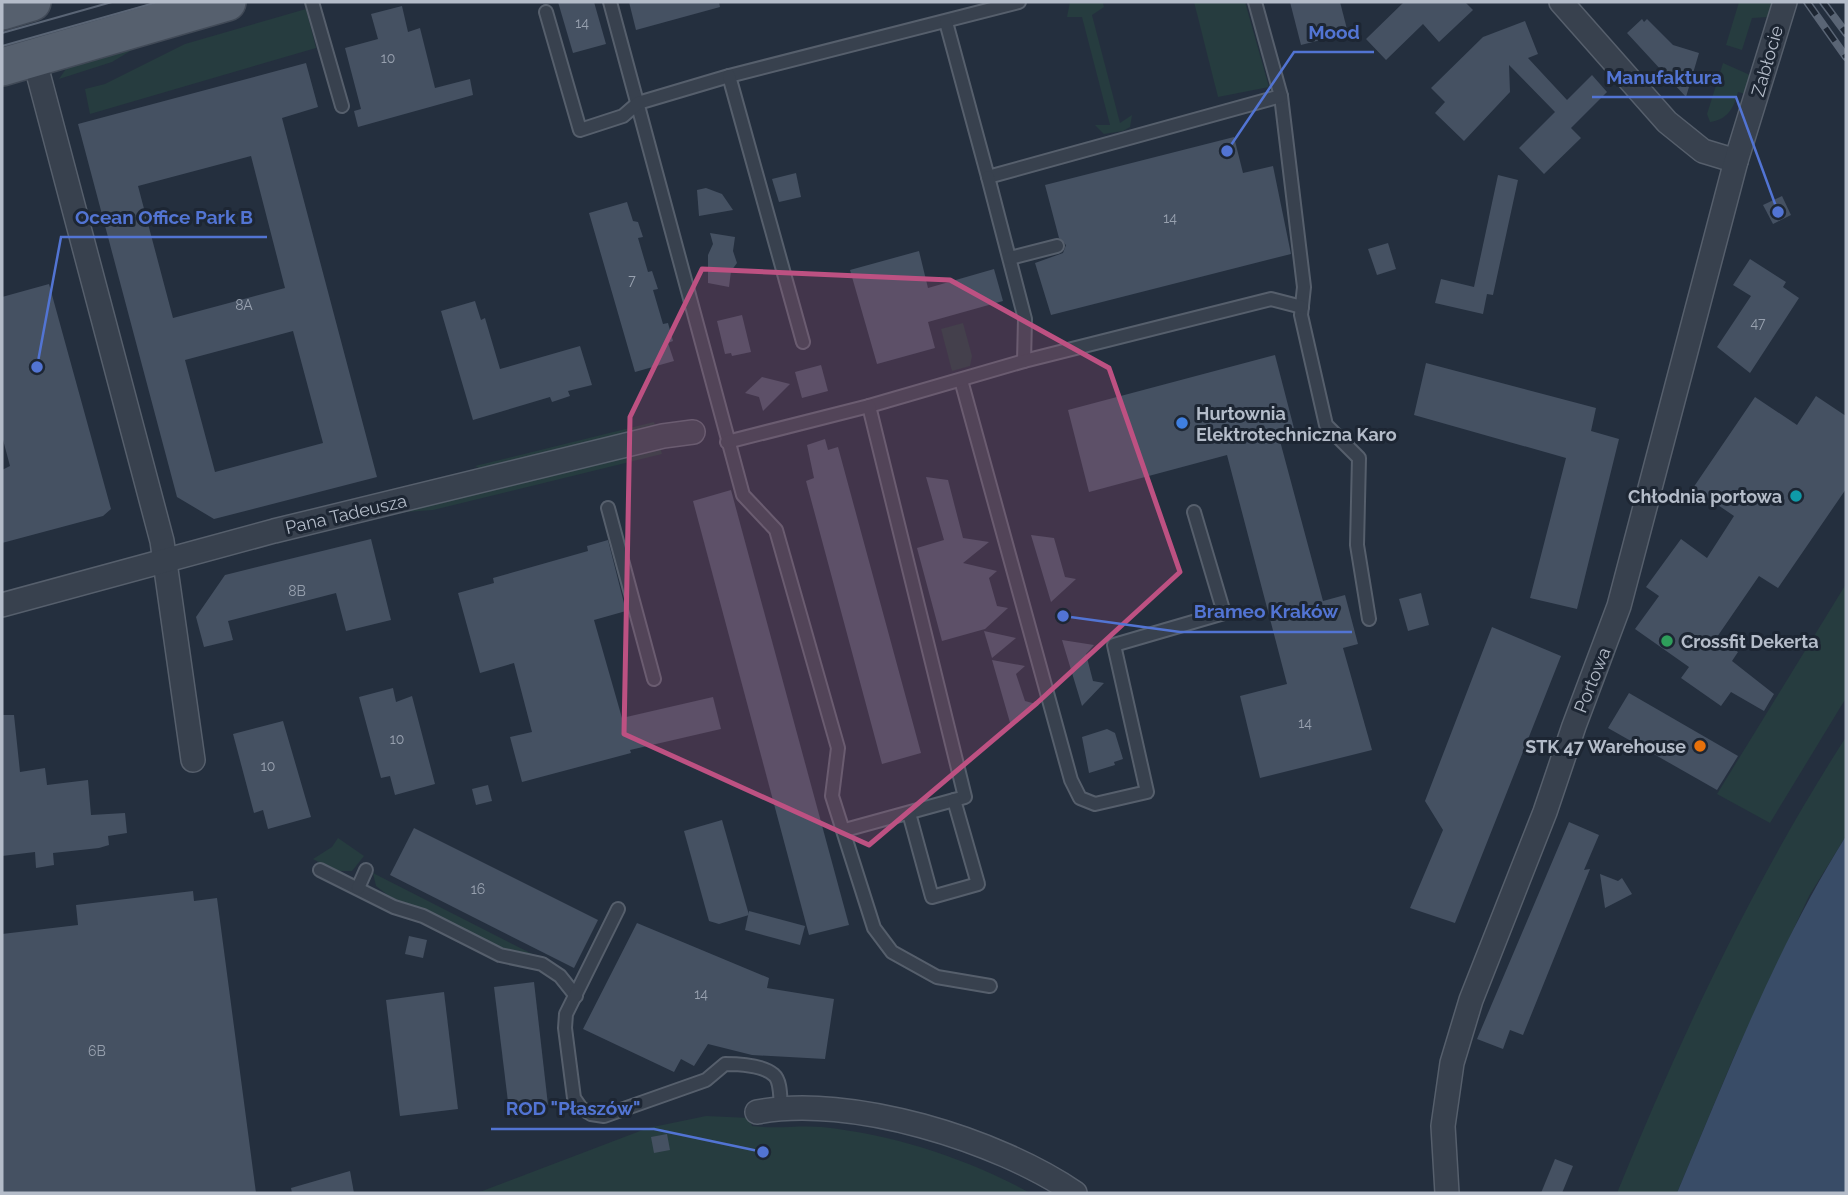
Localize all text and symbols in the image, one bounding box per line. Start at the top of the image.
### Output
callout: Mood [1294,12,1374,52]
house number: 14 [575,15,589,31]
text: Mood [1308,21,1360,43]
street label: Zabłocie [1747,23,1787,99]
house number: 10 [381,50,395,66]
callout: Manufaktura [1592,57,1736,97]
text: Manufaktura [1606,66,1722,88]
callout: Ocean Office Park B [61,197,267,237]
text: Ocean Office Park B [75,206,253,228]
house number: 14 [1163,210,1177,226]
house number: 7 [628,272,636,288]
house number: 8A [235,297,253,313]
house number: 47 [1750,315,1766,331]
place label: Hurtownia Elektrotechniczna Karo [1196,403,1397,445]
marker: Hurtownia Elektrotechniczna Karo [1174,415,1190,431]
place label: Chłodnia portowa [1628,486,1782,507]
marker: Chłodnia portowa [1788,488,1804,504]
street label: Pana Tadeusza [283,490,409,538]
house number: 8B [288,583,306,599]
callout: Brameo Kraków [1180,592,1352,632]
text: Brameo Kraków [1194,600,1338,622]
place label: Crossfit Dekerta [1681,631,1819,652]
marker: Crossfit Dekerta [1659,633,1675,649]
street label: Portowa [1569,644,1615,716]
house number: 14 [1298,715,1312,731]
house number: 10 [390,731,404,747]
place label: STK 47 Warehouse [1525,736,1686,757]
marker: STK 47 Warehouse [1692,738,1708,754]
house number: 10 [261,758,275,774]
house number: 16 [471,881,485,897]
house number: 14 [694,986,708,1002]
house number: 6B [88,1043,106,1059]
callout: ROD "Płaszów" [491,1089,654,1129]
text: ROD "Płaszów" [506,1097,640,1119]

